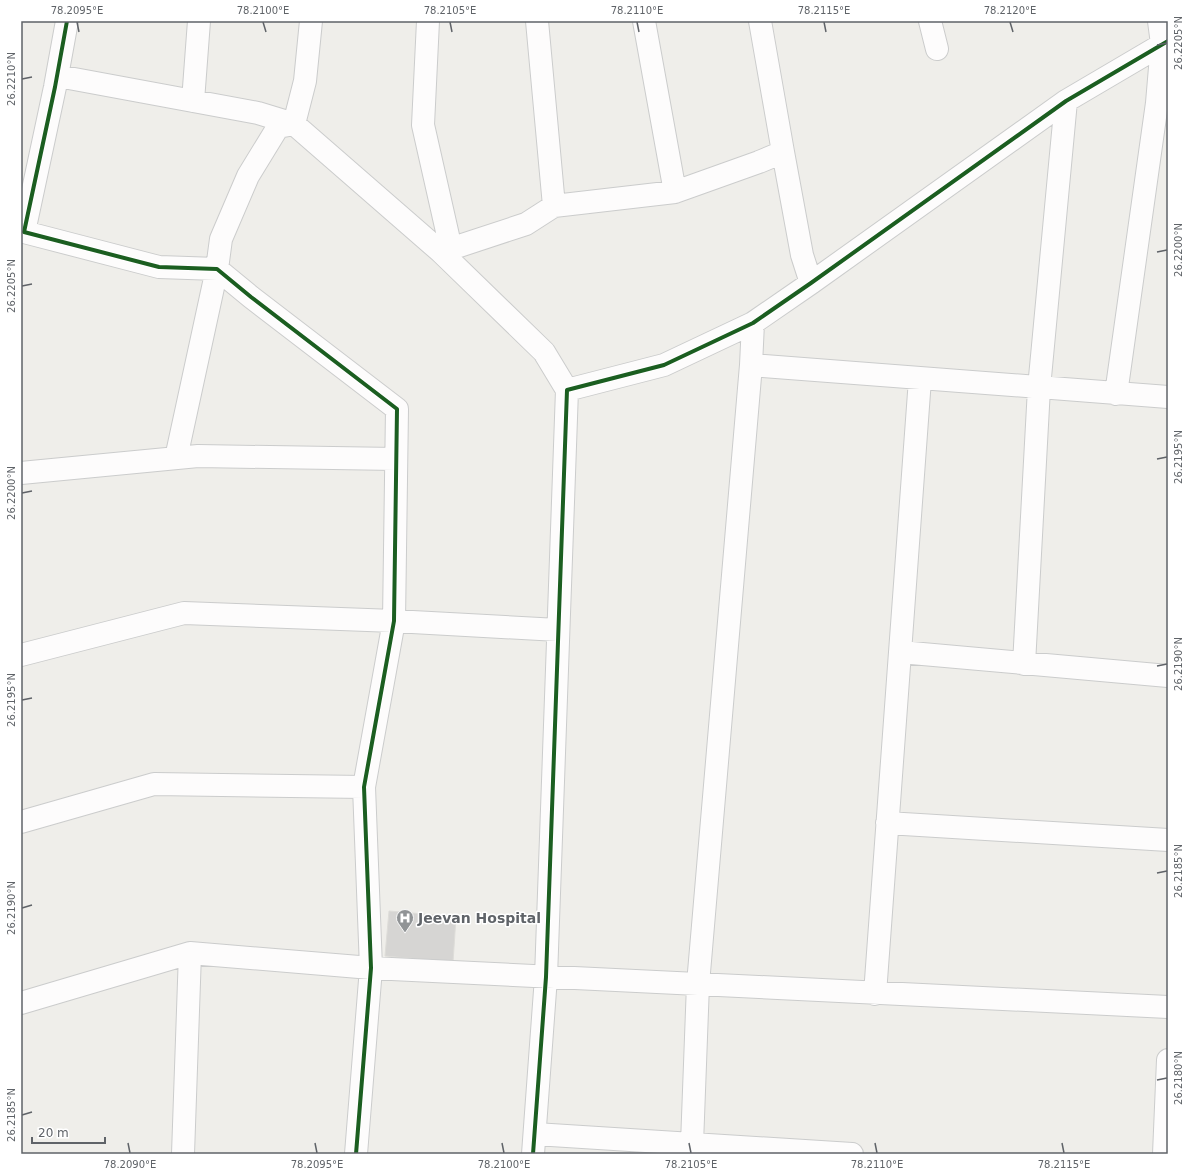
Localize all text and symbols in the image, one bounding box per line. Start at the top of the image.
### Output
text: 78.2095°E [51,5,103,16]
text: 78.2100°E [237,5,289,16]
text: 78.2105°E [424,5,476,16]
text: 78.2110°E [611,5,663,16]
text: 78.2115°E [798,5,850,16]
text: 78.2120°E [984,5,1036,16]
text: 26.2205°N [1173,16,1184,70]
text: 26.2210°N [6,52,17,106]
text: 26.2200°N [1173,223,1184,277]
text: 26.2205°N [6,259,17,313]
text: 26.2195°N [1173,430,1184,484]
text: 26.2200°N [6,466,17,520]
text: 26.2190°N [1173,637,1184,691]
text: 26.2195°N [6,673,17,727]
text: 26.2185°N [1173,844,1184,898]
text: 26.2190°N [6,881,17,935]
hospital icon: Jeevan Hospital [395,908,415,933]
place label: Jeevan Hospital [417,910,541,926]
text: 26.2180°N [1173,1051,1184,1105]
text: 26.2185°N [6,1088,17,1142]
scale bar [32,1119,105,1145]
text: 20 m [38,1126,69,1140]
text: 78.2090°E [104,1159,156,1170]
text: 78.2095°E [291,1159,343,1170]
text: 78.2100°E [478,1159,530,1170]
text: 78.2105°E [665,1159,717,1170]
text: 78.2110°E [851,1159,903,1170]
text: 78.2115°E [1038,1159,1090,1170]

